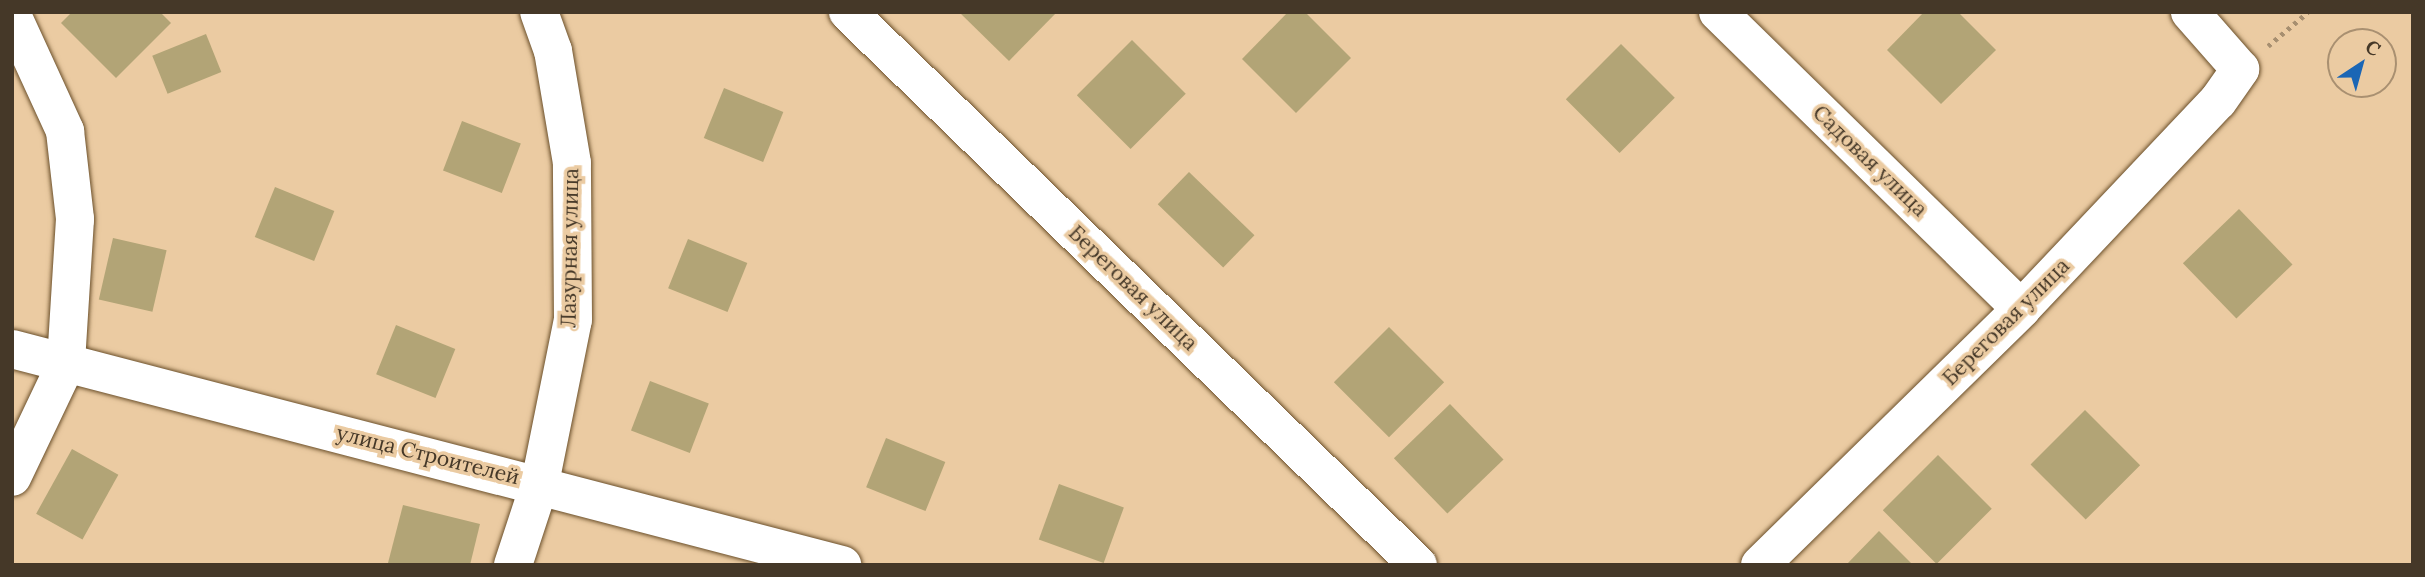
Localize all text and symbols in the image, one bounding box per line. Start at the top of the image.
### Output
north arrow [2327,28,2397,98]
text: С [2361,34,2386,61]
street label: Садовая улица [1808,100,1932,222]
street label: Лазурная улица [556,168,584,328]
street label: Береговая улица [1063,220,1203,356]
street label: Береговая улица [1937,253,2075,391]
street label: улица Строителей [334,420,522,490]

